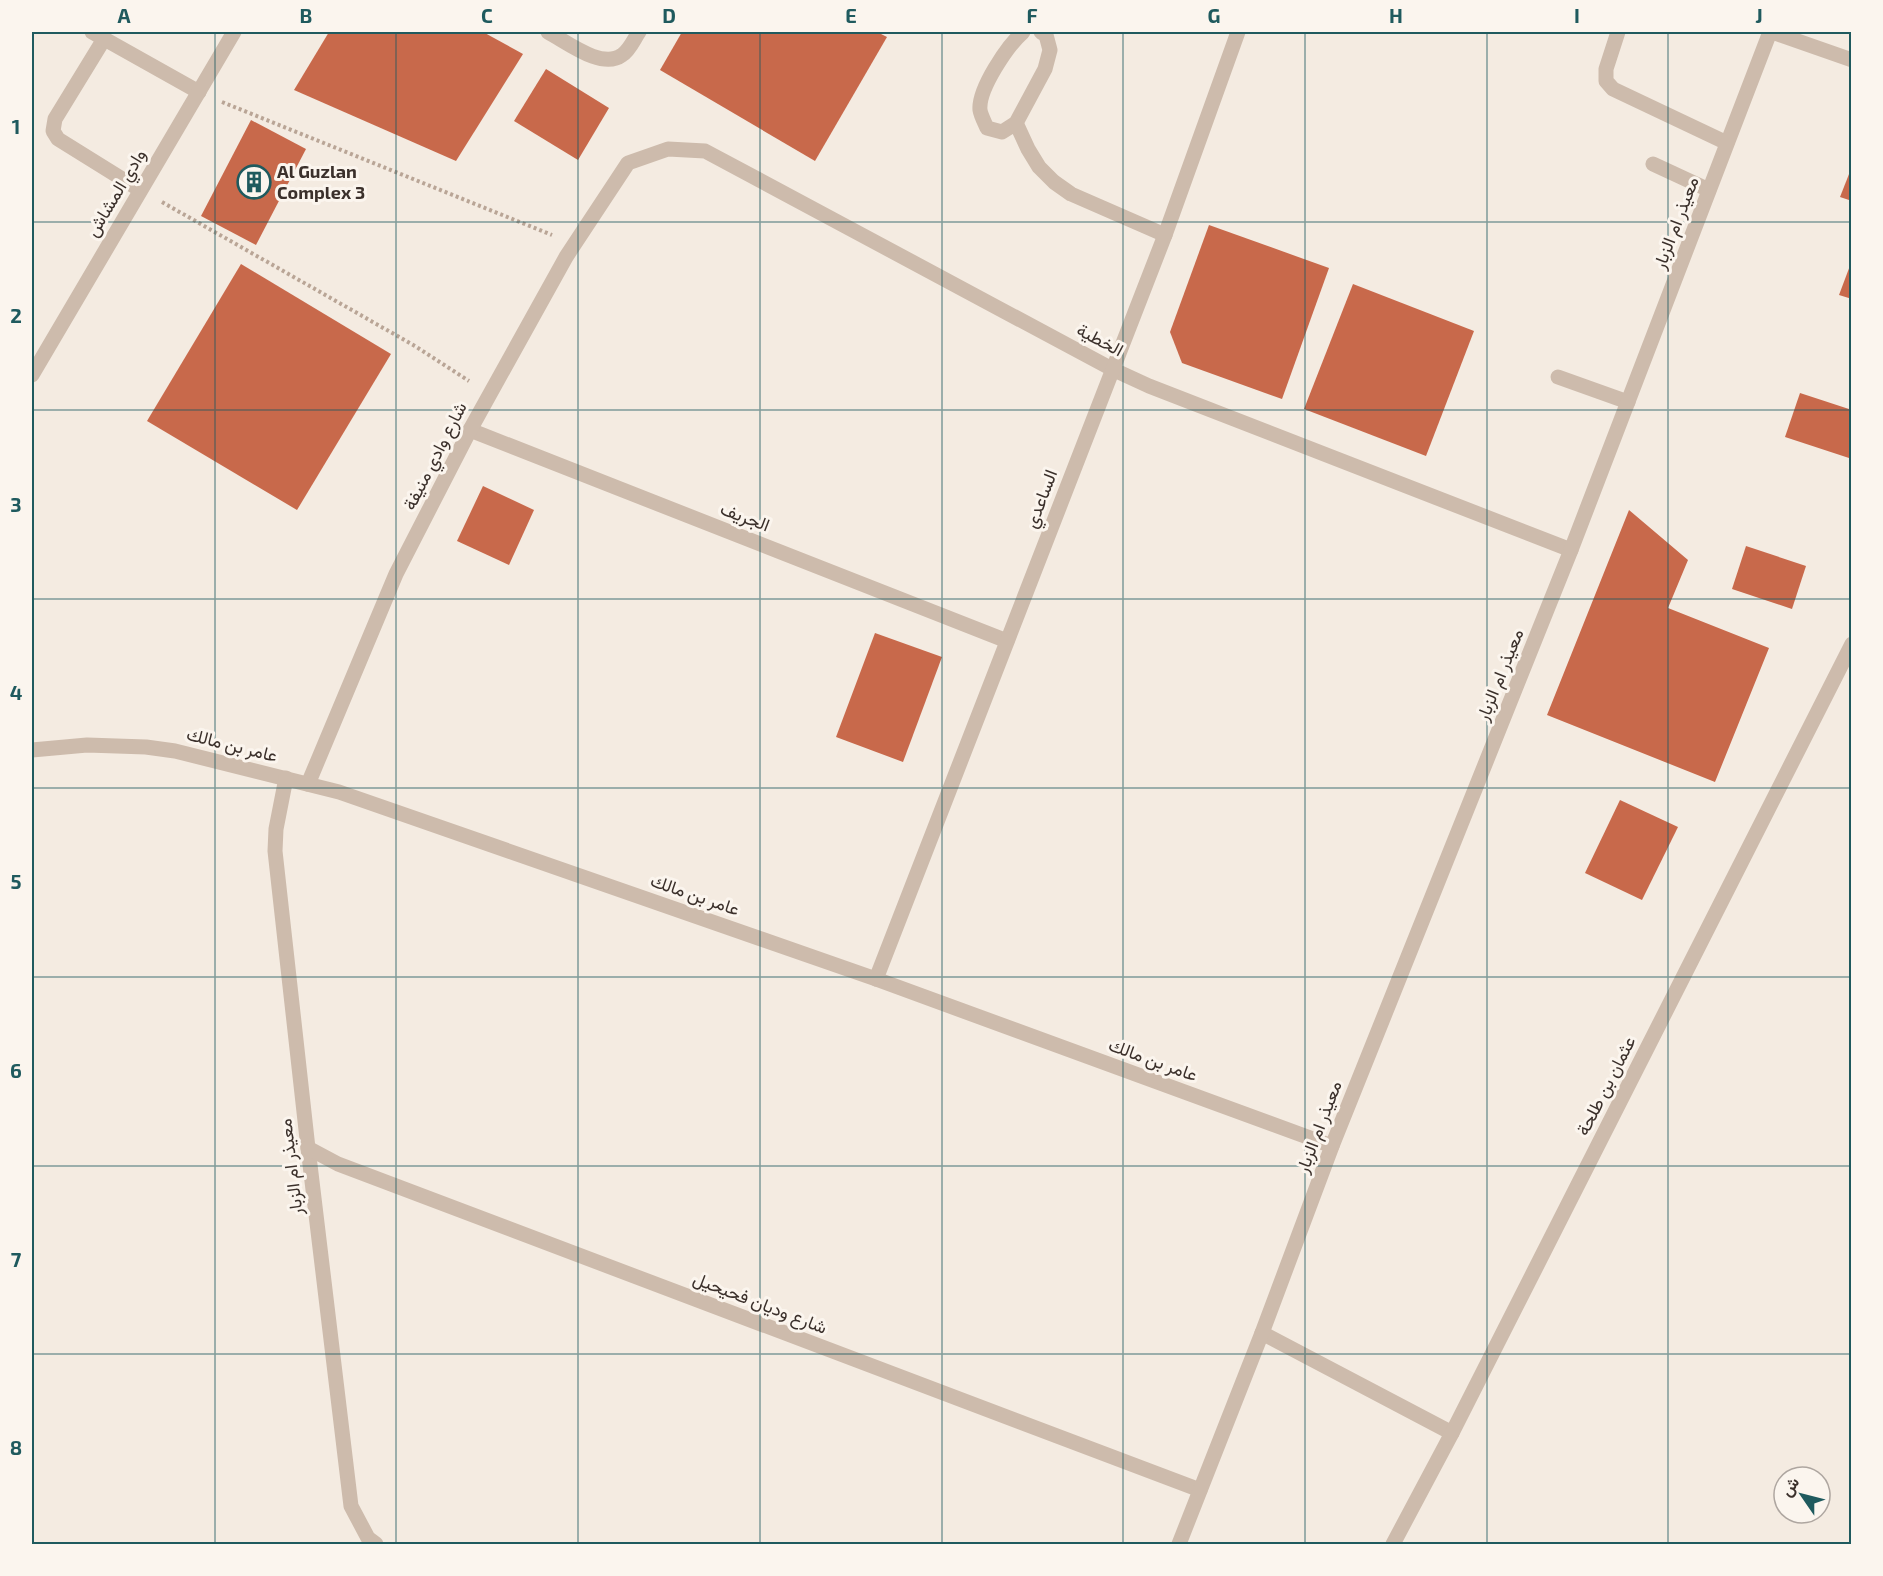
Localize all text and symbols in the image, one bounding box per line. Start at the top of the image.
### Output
text: A [117,3,131,27]
text: B [300,3,312,27]
text: C [481,3,493,27]
text: D [662,3,676,27]
text: E [845,3,857,27]
text: F [1026,3,1038,27]
text: G [1208,3,1220,27]
text: H [1389,3,1403,27]
text: I [1574,3,1580,27]
text: J [1755,3,1763,27]
text: 1 [12,114,20,138]
street label: وادي المشاش [80,145,154,243]
place label: Al Guzlan Complex 3 [277,160,365,203]
building icon: Al Guzlan Complex 3 [236,164,272,200]
street label: معيذر ام الزبار [1647,173,1705,274]
text: 2 [10,303,22,327]
street label: الخطية [1073,318,1128,360]
street label: شارع وادي منيفة [397,398,475,515]
street label: الساعدي [1019,466,1066,533]
text: 3 [10,492,22,516]
street label: الجريف [717,497,773,536]
street label: معيذر ام الزبار [1470,625,1529,725]
text: 4 [10,680,23,704]
street label: عامر بن مالك [184,722,280,767]
text: 5 [10,869,22,893]
street label: عامر بن مالك [648,869,743,921]
street label: عثمان بن طلحة [1571,1032,1640,1139]
street label: عامر بن مالك [1106,1033,1201,1086]
text: 6 [10,1058,22,1082]
street label: معيذر ام الزبار [1290,1077,1348,1178]
street label: معيذر ام الزبار [273,1117,309,1218]
text: 7 [11,1247,22,1271]
street label: شارع وديان فحيحيل [689,1266,831,1340]
text: 8 [10,1435,22,1459]
north arrow [1772,1465,1832,1525]
text: ش [1776,1473,1803,1500]

